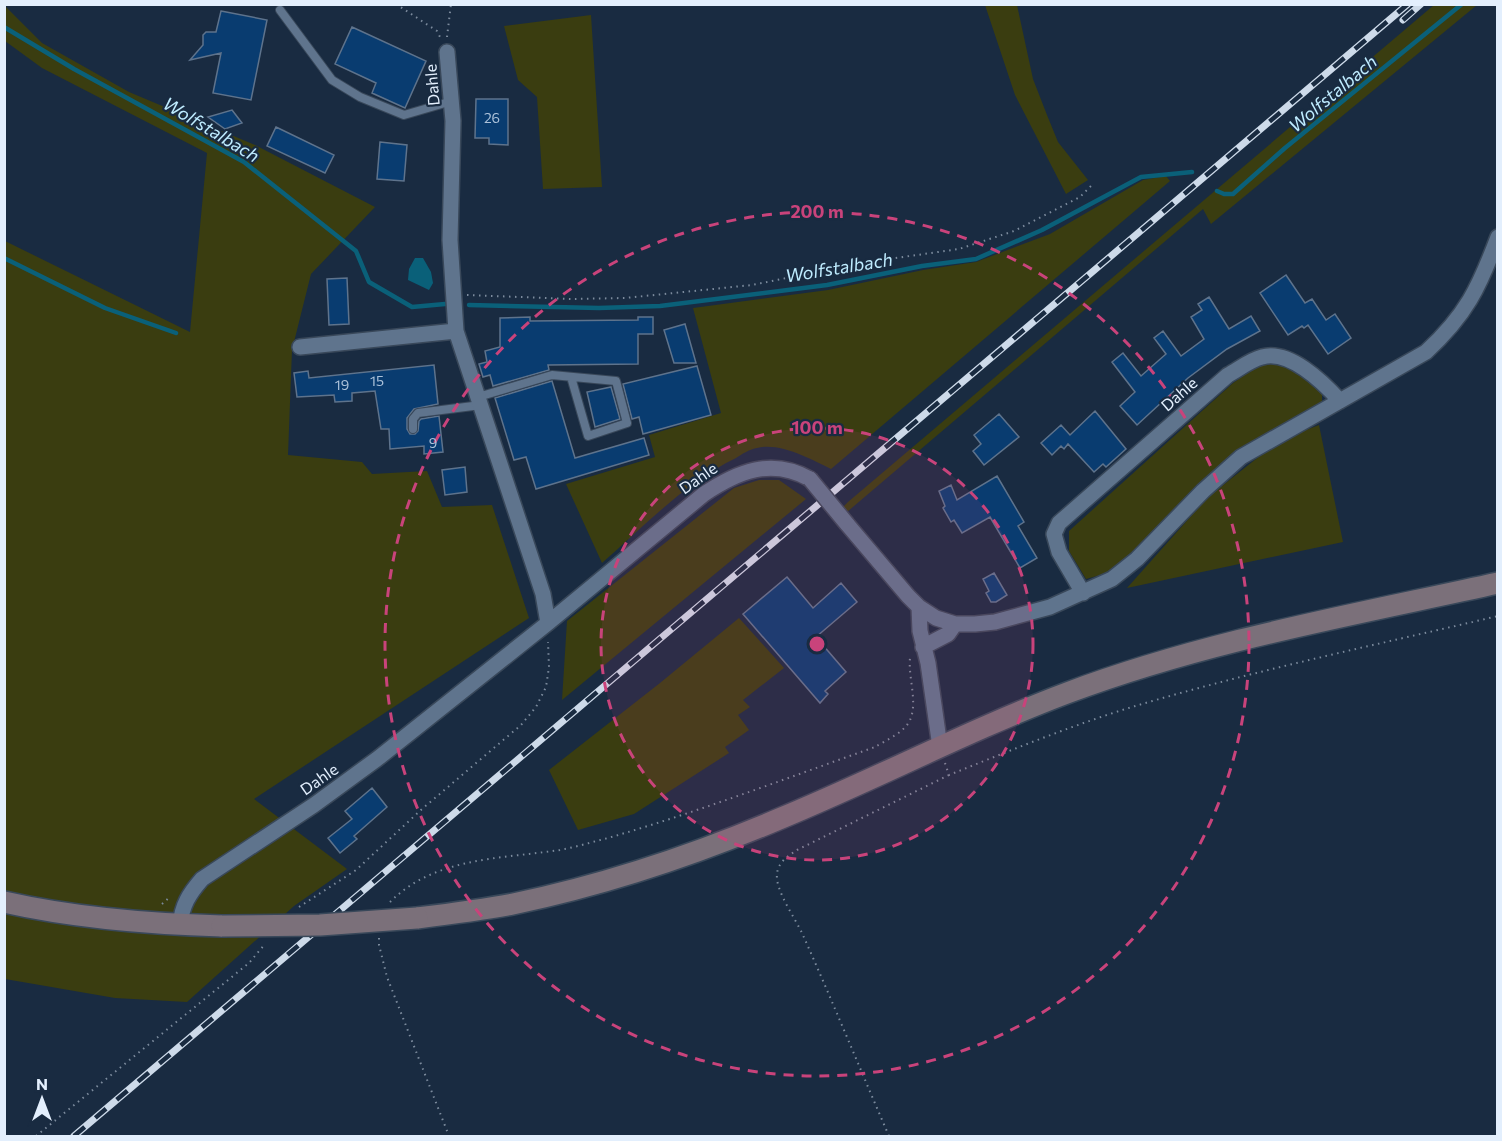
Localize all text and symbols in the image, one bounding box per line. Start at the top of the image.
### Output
water label: Wolfstalbach [1284,50,1381,136]
street label: Dahle [420,63,443,107]
water label: Wolfstalbach [159,92,264,166]
house number: 26 [484,109,500,126]
text: 200 m [790,200,844,222]
water label: Wolfstalbach [784,248,894,286]
house number: 15 [370,372,384,389]
street label: Dahle [1157,373,1201,415]
house number: 19 [335,376,349,393]
text: 100 m [791,416,843,438]
house number: 9 [429,434,437,451]
street label: Dahle [675,458,720,497]
centre of rings [807,634,827,654]
street label: Dahle [296,759,341,798]
north arrow [12,1069,72,1129]
text: N [36,1074,48,1093]

